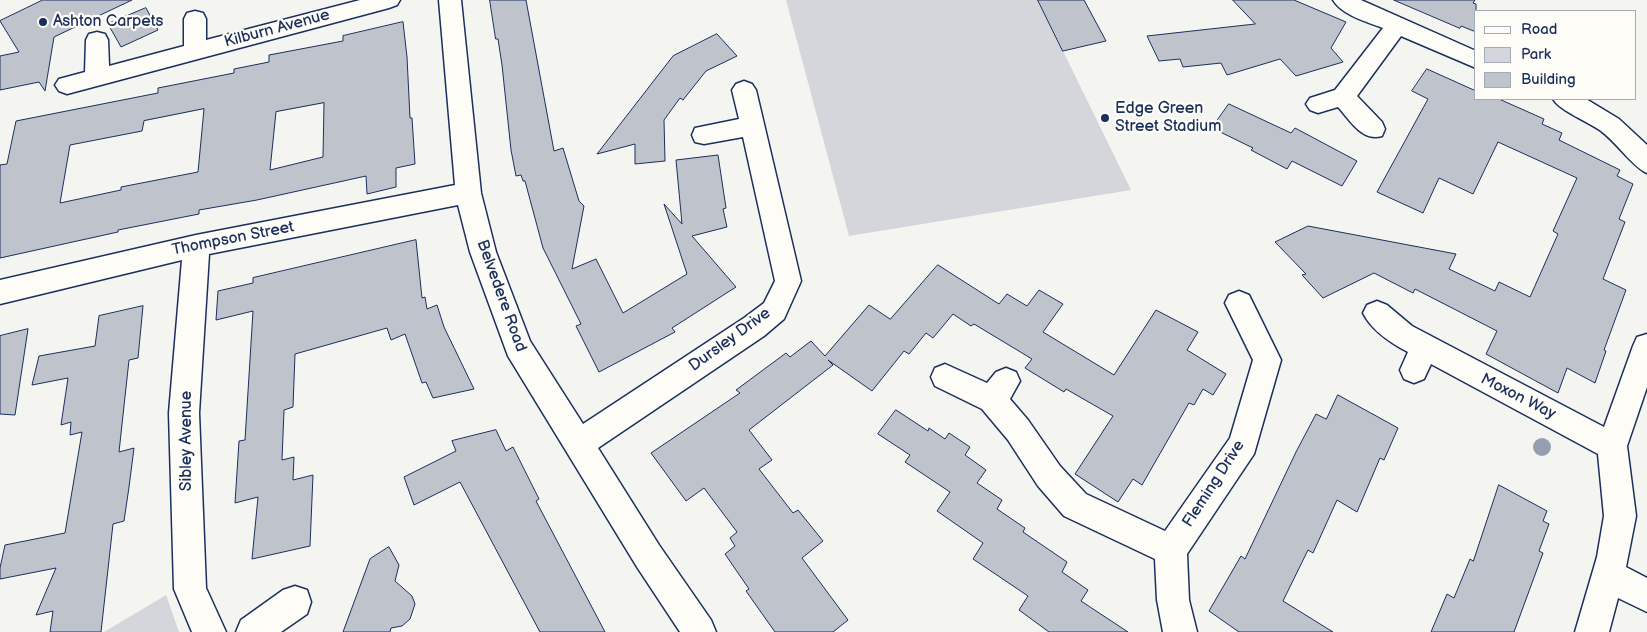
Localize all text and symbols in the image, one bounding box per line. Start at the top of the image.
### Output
street label: Kilburn Avenue [222,6,332,52]
legend [1474,10,1637,100]
place label: Ashton Carpets [53,12,163,32]
marker: Ashton Carpets [37,16,49,28]
text: Road [1521,20,1557,39]
text: Park [1521,45,1551,64]
text: Building [1521,70,1576,89]
place label: Edge Green Street Stadium [1115,99,1221,137]
marker: Edge Green Street Stadium [1099,112,1111,124]
street label: Thompson Street [170,218,296,260]
street label: Belvedere Road [472,237,530,355]
street label: Dursley Drive [685,304,775,376]
street label: Moxon Way [1477,370,1559,424]
street label: Sibley Avenue [177,391,197,491]
street label: Fleming Drive [1179,437,1249,531]

